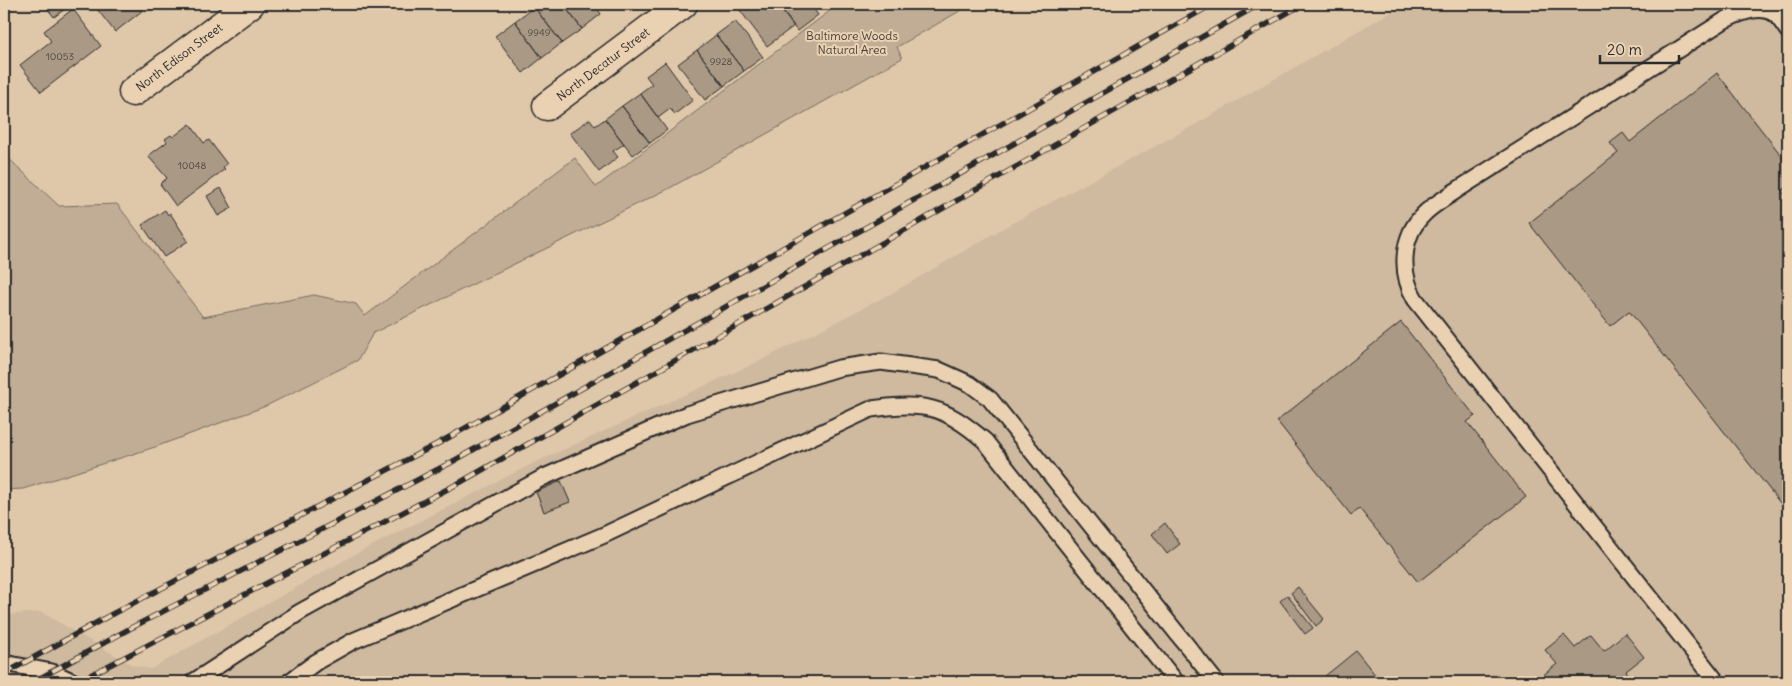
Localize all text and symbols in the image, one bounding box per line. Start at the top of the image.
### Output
street label: North Edison Street [133,20,225,94]
street label: North Decatur Street [554,24,652,104]
house number: 9949 [527,26,551,39]
park label: Baltimore Woods Natural Area [806,28,898,57]
scale bar [1600,32,1678,64]
text: 20 m [1607,40,1642,59]
house number: 10053 [46,50,75,63]
house number: 9928 [710,55,733,68]
house number: 10048 [178,159,207,172]

